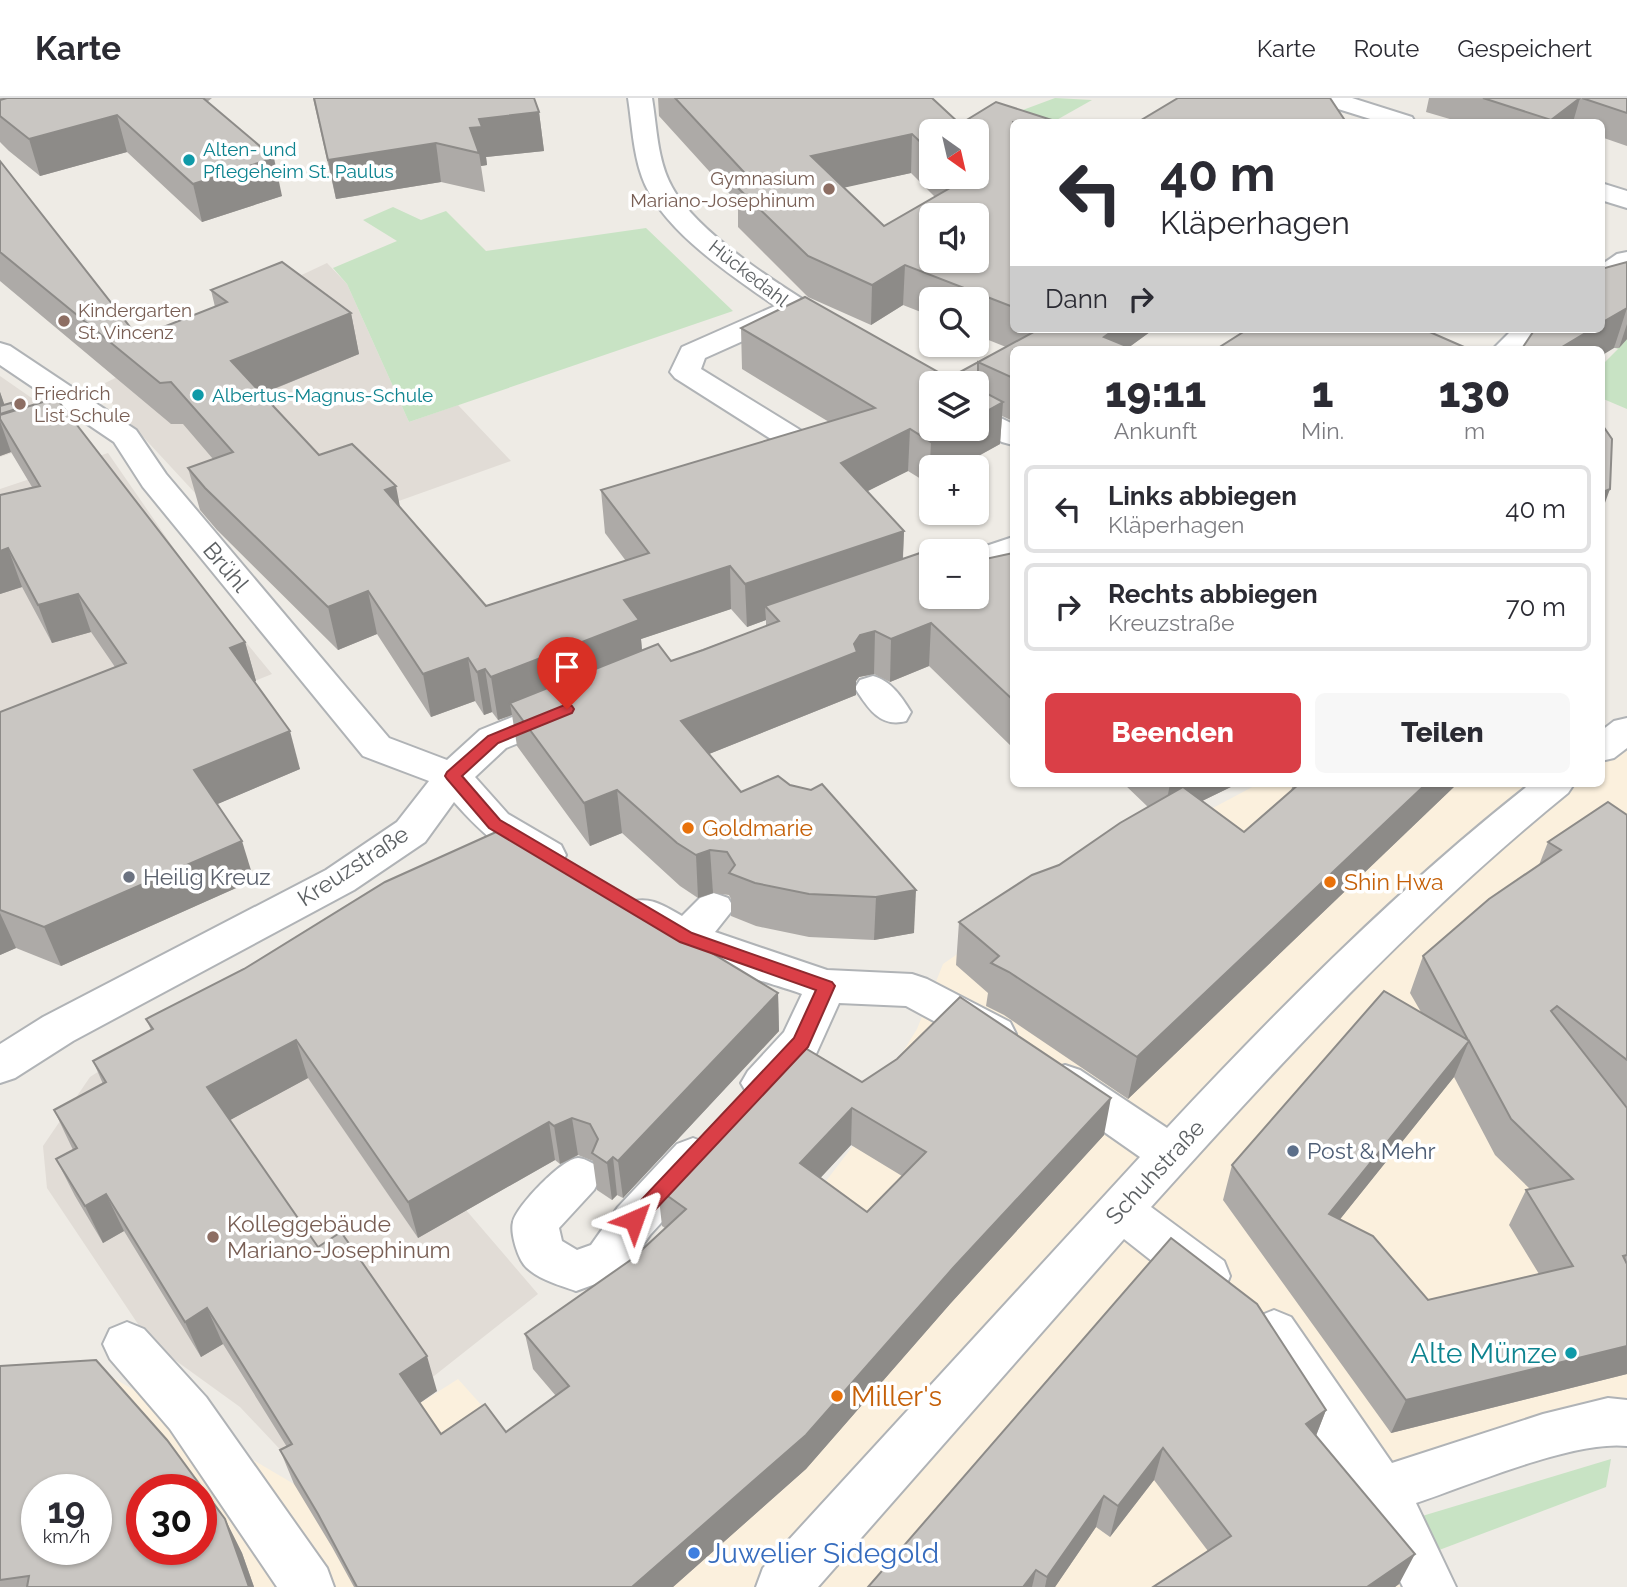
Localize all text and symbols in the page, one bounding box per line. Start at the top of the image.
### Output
text: Karte [35,29,121,68]
text: Karte [1257,34,1316,63]
text: Route [1354,34,1419,63]
text: Gespeichert [1457,34,1592,63]
north arrow [919,119,989,189]
map controls [919,119,989,609]
place label: Alten- und Pflegeheim St. Paulus [203,138,394,182]
text: 40 m [1160,145,1275,202]
icon: left [1045,147,1136,238]
marker: Alten- und Pflegeheim St. Paulus [181,152,197,168]
place label: Gymnasium Mariano-Josephinum [630,167,815,211]
marker: Gymnasium Mariano-Josephinum [821,181,837,197]
button: sound [919,203,989,273]
text: Kläperhagen [1160,204,1350,241]
street label: Hückedahl [705,235,794,311]
icon: right [1122,280,1160,318]
text: Dann [1045,284,1108,314]
button: search [919,287,989,357]
place label: Kindergarten St. Vincenz [78,299,192,343]
marker: Kindergarten St. Vincenz [56,313,72,329]
text: 19:11 [1105,368,1206,417]
text: 1 [1312,368,1333,417]
text: 130 [1439,368,1510,417]
button: layers [919,371,989,441]
place label: Friedrich List Schule [34,382,130,426]
place label: Albertus-Magnus-Schule [212,384,433,406]
marker: Albertus-Magnus-Schule [190,387,206,403]
marker: Friedrich List Schule [12,396,28,412]
text: Ankunft [1114,417,1197,444]
text: Min. [1301,417,1344,444]
text: m [1464,417,1485,444]
button: + [919,455,989,525]
text: Links abbiegen [1108,481,1297,511]
icon: left [1049,490,1087,528]
text: 40 m [1505,494,1566,524]
text: Kläperhagen [1108,511,1244,538]
street label: Brühl [198,536,255,598]
button: − [919,539,989,609]
text: Rechts abbiegen [1108,579,1318,609]
icon: right [1049,588,1087,626]
text: 70 m [1506,592,1566,622]
text: Kreuzstraße [1108,609,1235,636]
pin [537,637,597,709]
icon: arrive [548,648,586,686]
button: Beenden [1045,693,1301,773]
button: Teilen [1315,693,1570,773]
place label: Goldmarie [702,814,813,841]
street label: Kreuzstraße [292,820,413,911]
marker: Goldmarie [680,820,696,836]
place label: Heilig Kreuz [143,863,271,890]
place label: Shin Hwa [1344,868,1444,895]
marker: Heilig Kreuz [121,869,137,885]
marker: Shin Hwa [1322,874,1338,890]
street label: Schuhstraße [1100,1114,1210,1229]
place label: Post & Mehr [1307,1137,1436,1164]
marker: Post & Mehr [1285,1143,1301,1159]
position arrow [597,1183,671,1257]
place label: Kolleggebäude Mariano-Josephinum [227,1210,451,1263]
marker: Kolleggebäude Mariano-Josephinum [205,1229,221,1245]
place label: Alte Münze [1410,1337,1557,1370]
marker: Alte Münze [1563,1345,1579,1361]
place label: Miller's [851,1380,942,1413]
marker: Miller's [829,1388,845,1404]
speed limit sign: 30 [126,1474,217,1565]
text: 19 [48,1490,85,1531]
text: km/h [43,1526,90,1547]
place label: Juwelier Sidegold [708,1537,939,1570]
marker: Juwelier Sidegold [686,1545,702,1561]

